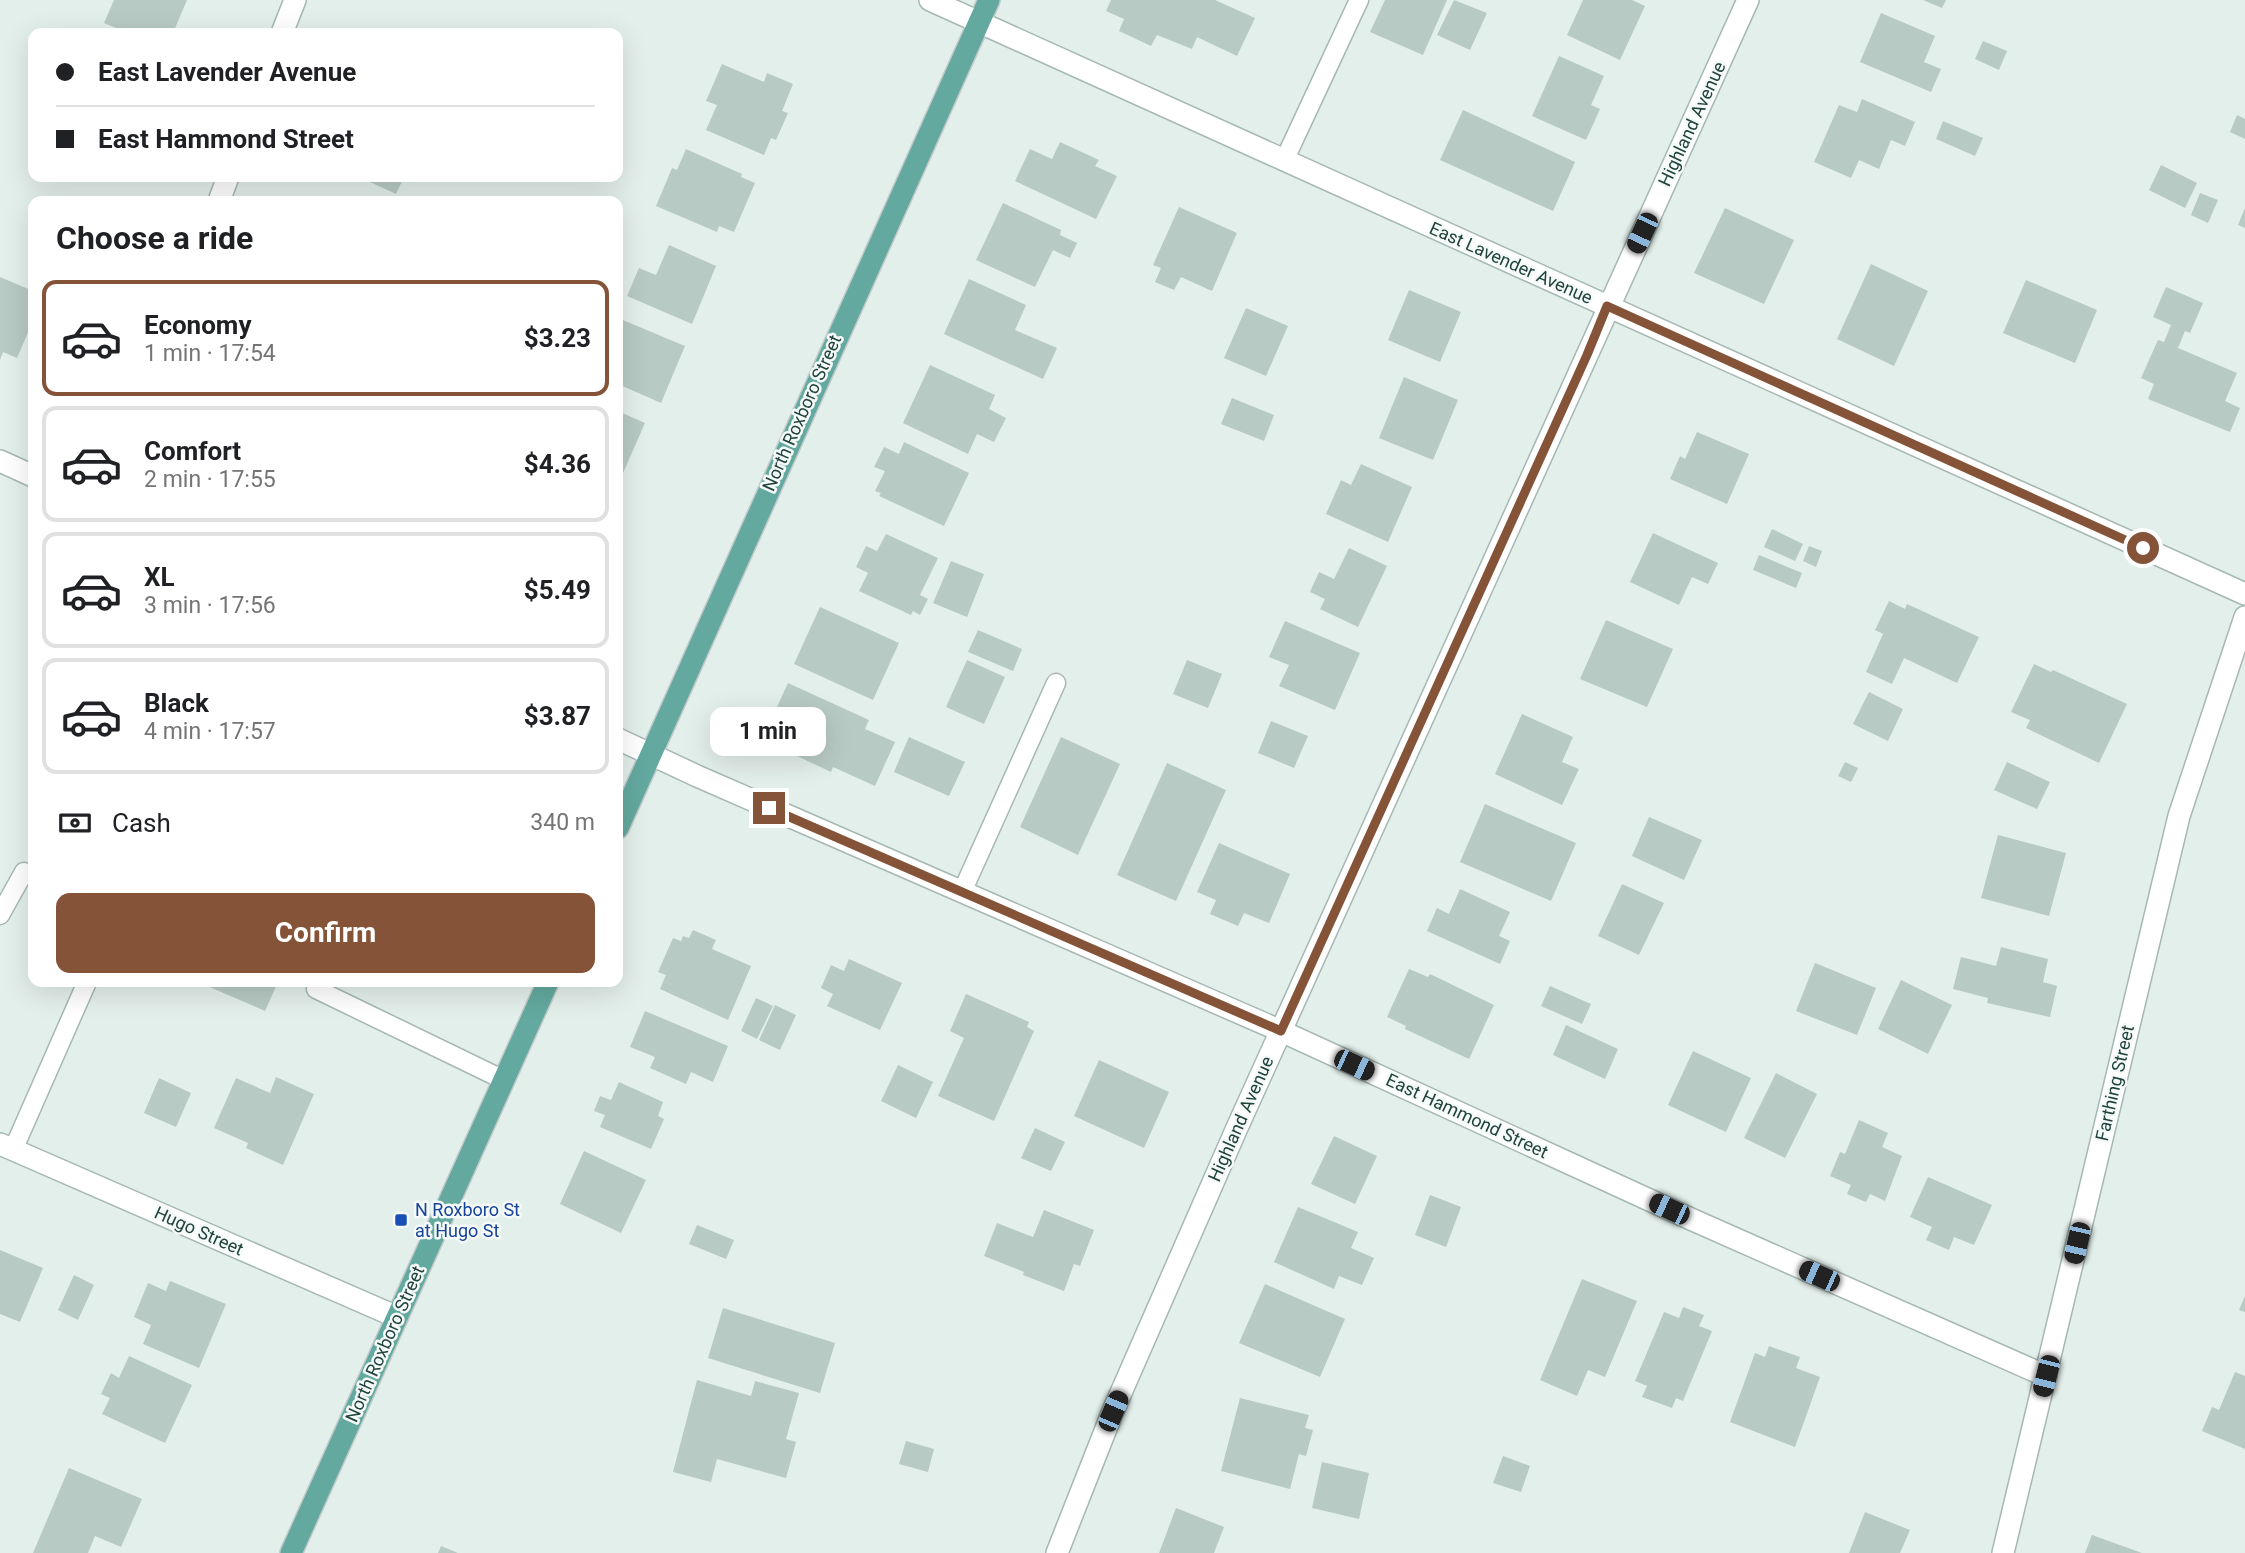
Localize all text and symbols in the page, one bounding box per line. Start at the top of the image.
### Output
text: East Lavender Avenue [98,57,356,87]
street label: Highland Avenue [1654,58,1730,189]
text: East Hammond Street [98,124,354,154]
car [1624,210,1661,256]
street label: East Lavender Avenue [1426,217,1596,308]
text: Choose a ride [56,219,253,257]
icon: car [60,307,123,370]
text: Economy [144,310,251,340]
text: $3.23 [524,323,591,353]
street label: North Roxboro Street [758,331,845,494]
text: 1 min · 17:54 [144,340,276,367]
icon: car [60,433,123,496]
text: Comfort [144,436,241,466]
text: $4.36 [524,449,591,479]
text: 2 min · 17:55 [144,466,276,493]
route start [2127,532,2159,564]
icon: car [60,559,123,622]
text: XL [144,562,175,592]
text: $5.49 [524,575,591,605]
text: 3 min · 17:56 [144,592,276,619]
icon: car [60,685,123,748]
text: Black [144,688,209,718]
text: $3.87 [524,701,591,731]
callout: 1 min [711,706,827,756]
text: 4 min · 17:57 [144,718,276,745]
text: 1 min [739,718,797,745]
route end [753,792,785,824]
icon: cash [56,804,94,842]
text: Cash [112,808,171,838]
text: 340 m [530,809,595,836]
button: Confirm [56,893,595,973]
street label: Farthing Street [2091,1023,2138,1143]
car [1331,1047,1378,1083]
street label: Highland Avenue [1204,1053,1278,1185]
street label: East Hammond Street [1383,1069,1552,1162]
car [1646,1191,1693,1227]
place label: N Roxboro St at Hugo St [415,1199,520,1241]
street label: Hugo Street [151,1202,247,1260]
marker: N Roxboro St at Hugo St [393,1212,409,1228]
car [2063,1220,2092,1266]
car [1796,1258,1843,1294]
street label: North Roxboro Street [341,1262,428,1425]
car [2031,1353,2062,1399]
car [1096,1388,1131,1434]

